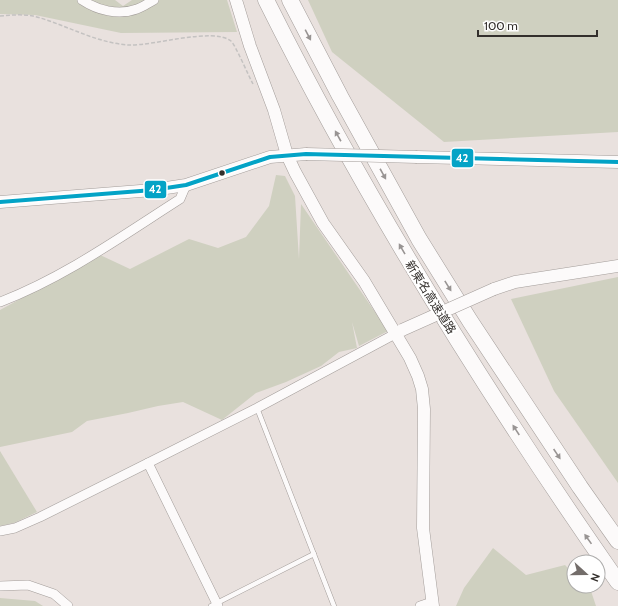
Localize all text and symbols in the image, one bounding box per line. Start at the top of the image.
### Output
scale bar [478,12,597,38]
text: 100 m [484,18,518,33]
one-way arrow [305,29,311,41]
one-way arrow [335,130,342,142]
line badge: 42 [451,148,474,168]
text: 42 [456,151,469,165]
unlabelled marker [217,168,227,178]
one-way arrow [380,168,386,180]
line badge: 42 [144,180,167,199]
text: 42 [149,182,162,196]
one-way arrow [398,243,405,255]
street label: 新東名高速道路 [402,257,460,337]
one-way arrow [445,280,452,292]
one-way arrow [512,424,519,436]
one-way arrow [554,448,561,460]
one-way arrow [584,533,592,544]
north arrow [566,554,606,594]
text: N [587,571,603,584]

